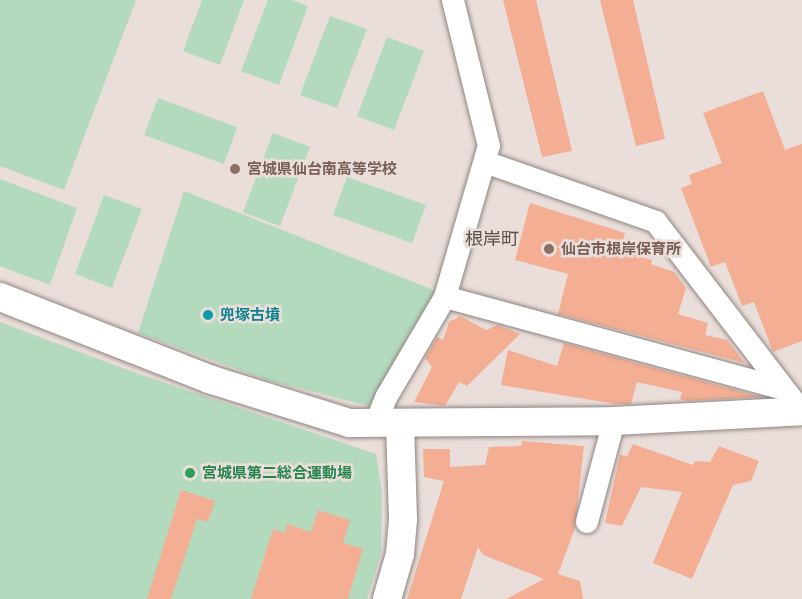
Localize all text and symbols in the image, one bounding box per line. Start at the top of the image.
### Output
place label: 宮城県仙台南高等学校 [247,160,397,178]
marker: 宮城県仙台南高等学校 [228,162,242,176]
district label: 根岸町 [465,228,519,250]
place label: 仙台市根岸保育所 [561,240,681,258]
marker: 仙台市根岸保育所 [542,242,556,256]
place label: 兜塚古墳 [220,306,280,324]
marker: 兜塚古墳 [201,308,215,322]
place label: 宮城県第二総合運動場 [202,464,352,482]
marker: 宮城県第二総合運動場 [183,466,197,480]

